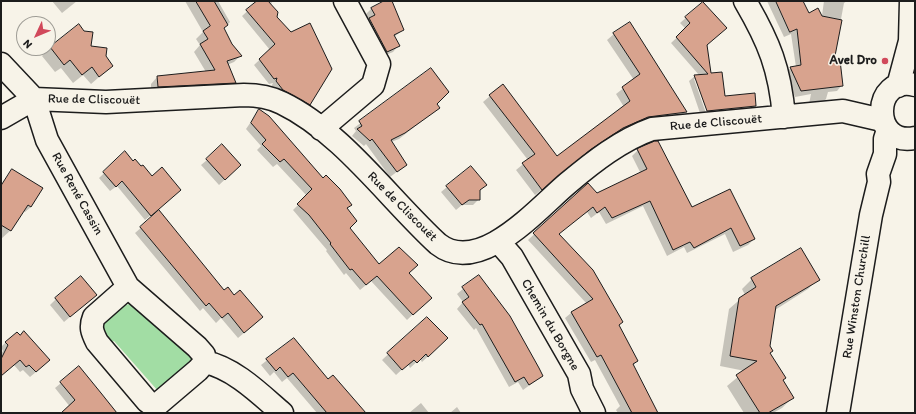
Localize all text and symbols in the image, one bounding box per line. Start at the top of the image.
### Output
north arrow [16,16,56,56]
text: N [20,37,35,51]
place label: Avel Dro [830,53,877,69]
marker: Avel Dro [880,56,890,66]
street label: Rue de Cliscouët [48,91,140,109]
street label: Rue de Cliscouët [669,111,763,135]
street label: Rue René Cassin [48,150,106,238]
street label: Rue de Cliscouët [364,169,440,245]
street label: Rue Winston Churchill [840,234,874,360]
street label: Chemin du Borgne [517,276,583,374]

